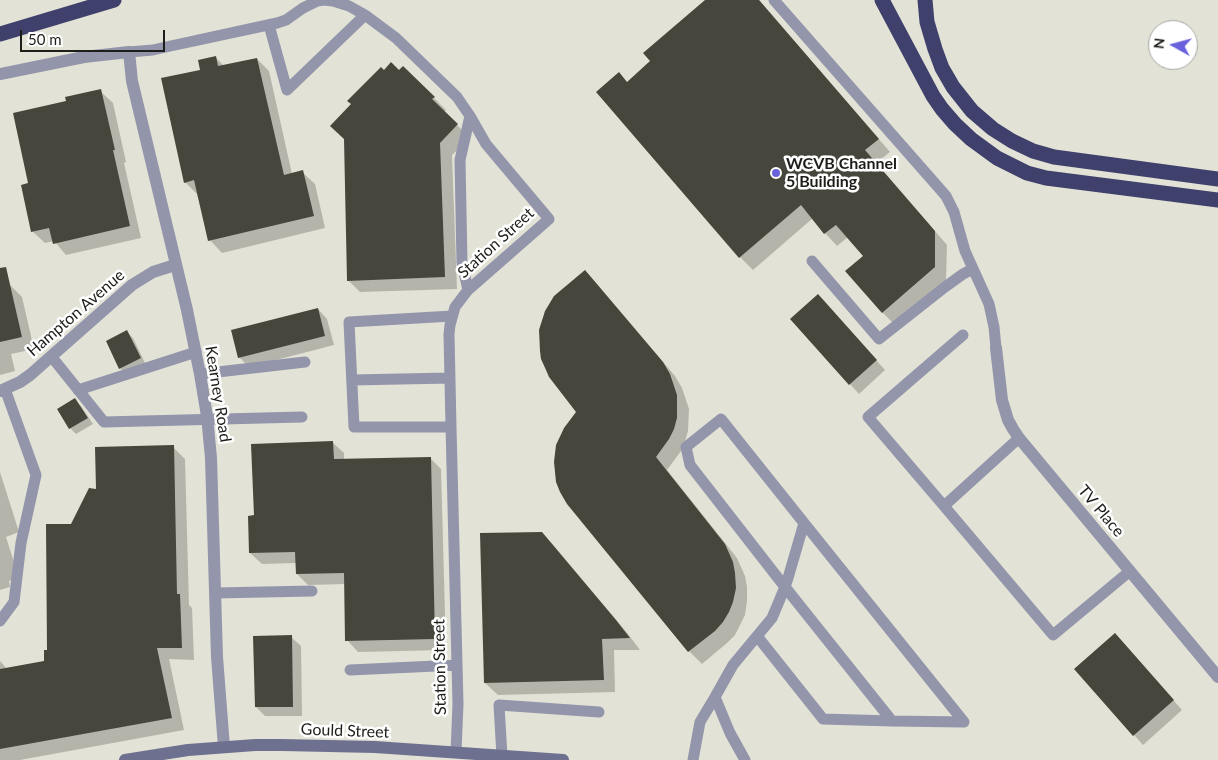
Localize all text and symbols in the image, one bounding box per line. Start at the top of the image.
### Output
scale bar [22,20,168,52]
north arrow [1148,20,1198,70]
text: 50 m [28,30,62,48]
text: N [1150,37,1168,50]
place label: WCVB Channel 5 Building [786,154,897,192]
marker: WCVB Channel 5 Building [770,167,782,179]
street label: Station Street [454,204,538,282]
street label: Hampton Avenue [23,266,129,360]
street label: Kearney Road [201,344,235,444]
street label: TV Place [1074,481,1128,541]
street label: Station Street [430,619,450,715]
street label: Gould Street [300,720,390,742]

